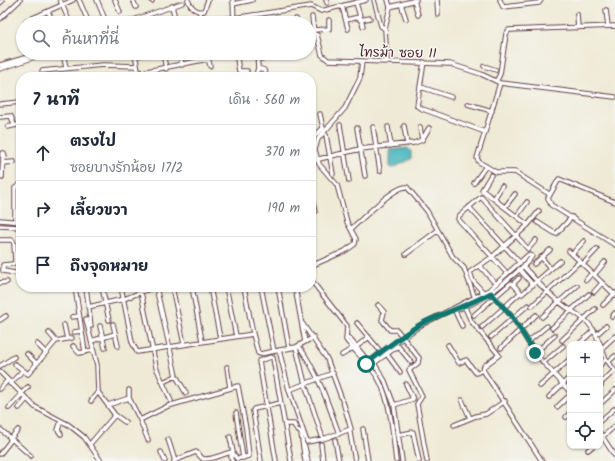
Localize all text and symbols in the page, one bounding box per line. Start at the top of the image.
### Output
search box [16,16,316,60]
icon: search [30,27,52,49]
text: ค้นหาที่นี่ [62,28,119,52]
street label: ไทรม้า ซอย 11 [358,42,437,65]
text: 7 นาที [32,87,79,114]
text: เดิน · 560 m [228,90,300,111]
text: ตรงไป [70,130,116,154]
icon: ahead [32,142,54,164]
text: 370 m [265,142,300,163]
text: ซอยบางรักน้อย 17/2 [70,158,183,179]
icon: right [32,198,54,220]
text: 190 m [268,198,300,219]
text: เลี้ยวขวา [70,199,128,223]
icon: arrive [32,254,54,276]
text: ถึงจุดหมาย [70,255,148,279]
map controls [567,341,603,449]
button: + [567,341,603,377]
route end [526,344,544,362]
route start [357,355,375,373]
button: − [567,377,603,413]
button: locate [567,413,603,449]

